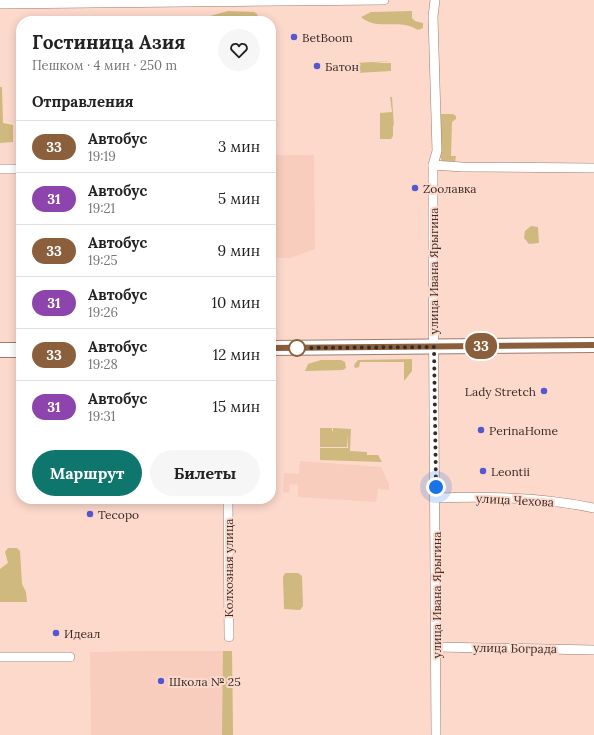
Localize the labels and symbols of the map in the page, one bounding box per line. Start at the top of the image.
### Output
place label: BetBoom [302,30,353,45]
marker: BetBoom [289,32,299,42]
place label: Батон [325,59,359,74]
marker: Батон [312,61,322,71]
place label: Zooлавка [423,181,477,196]
marker: Zooлавка [410,183,420,193]
street label: улица Ивана Ярыгина [426,208,441,334]
line badge: 33 [463,333,499,359]
unlabelled marker [288,339,306,357]
place label: Lady Stretch [465,384,536,399]
marker: Lady Stretch [539,386,549,396]
place label: PerinaHome [489,423,558,438]
marker: PerinaHome [476,425,486,435]
place label: Leontii [491,464,530,479]
marker: Leontii [478,466,488,476]
your location [426,477,446,497]
street label: улица Чехова [476,490,554,510]
place label: Тесоро [98,507,139,522]
marker: Тесоро [85,509,95,519]
street label: Колхозная улица [221,519,236,617]
street label: улица Ивана Ярыгина [429,532,444,658]
place label: Идеал [64,626,100,641]
marker: Идеал [51,628,61,638]
street label: улица Бограда [473,640,557,656]
place label: Школа № 25 [169,674,241,689]
marker: Школа № 25 [156,676,166,686]

